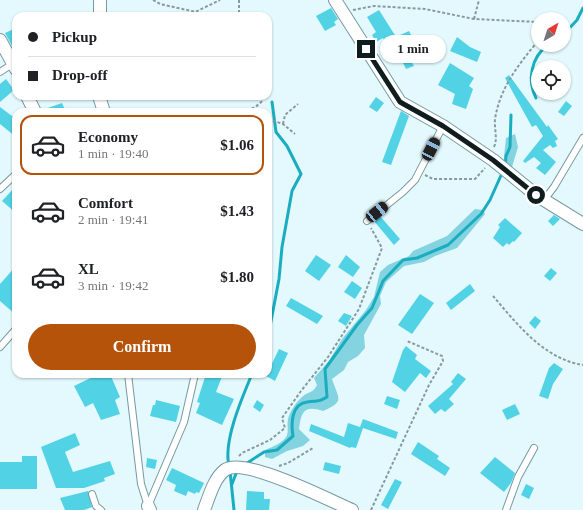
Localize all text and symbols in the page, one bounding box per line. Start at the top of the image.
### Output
north arrow [531,12,571,52]
map controls [531,12,571,100]
text: Pickup [52,29,97,45]
callout: 1 min [380,35,446,63]
route end [357,40,375,58]
text: 1 min [397,41,429,56]
button: locate [531,60,571,100]
text: Drop-off [52,67,108,83]
icon: car [30,127,66,163]
text: Economy [78,129,138,145]
car [420,136,442,162]
text: $1.06 [220,137,254,153]
text: 1 min · 19:40 [78,146,148,161]
route start [527,186,545,204]
icon: car [30,193,66,229]
text: Comfort [78,195,133,211]
car [364,200,390,224]
text: $1.43 [220,203,254,219]
text: 2 min · 19:41 [78,212,148,227]
icon: car [30,259,66,295]
text: XL [78,261,99,277]
text: $1.80 [220,269,254,285]
text: 3 min · 19:42 [78,278,148,293]
button: Confirm [28,324,256,370]

